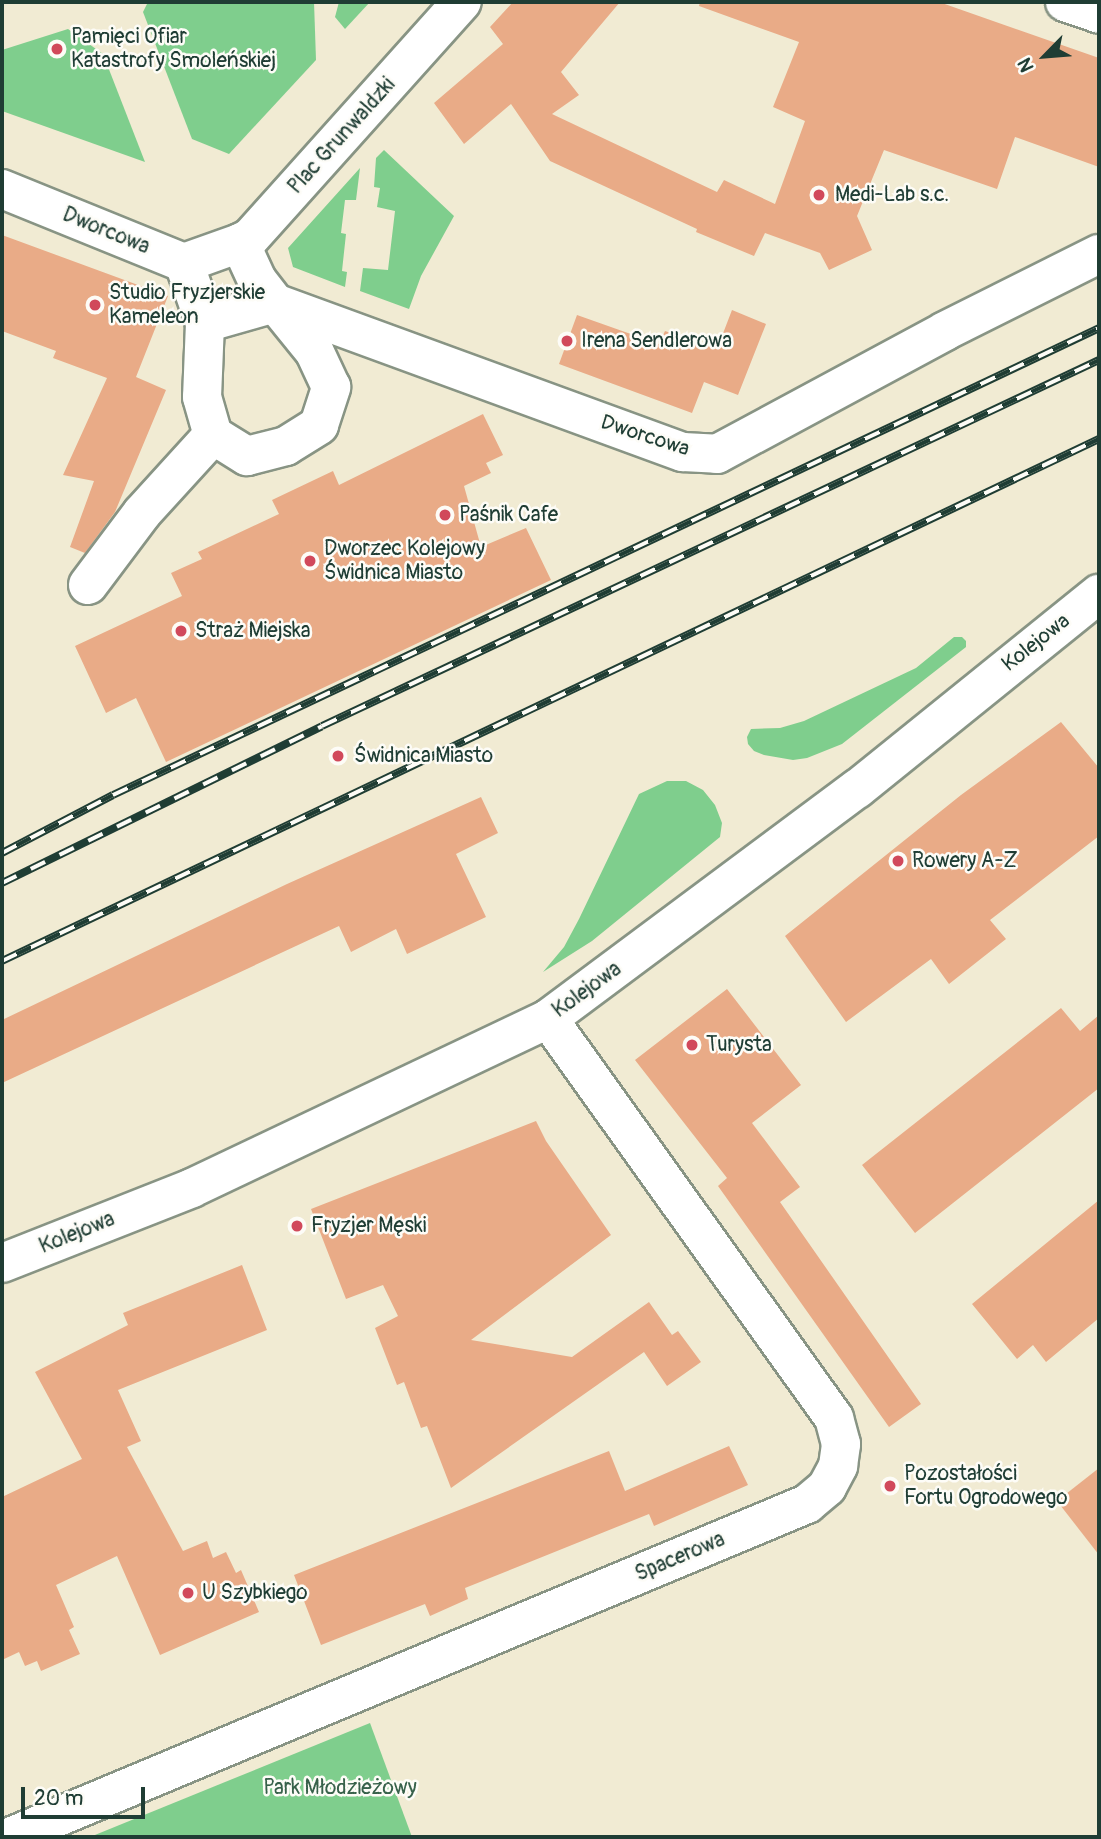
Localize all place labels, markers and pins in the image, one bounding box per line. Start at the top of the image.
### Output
place label: Pamięci Ofiar Katastrofy Smoleńskiej [71,24,276,74]
marker: Pamięci Ofiar Katastrofy Smoleńskiej [49,41,65,57]
place label: Medi-Lab s.c. [835,182,949,208]
marker: Medi-Lab s.c. [809,185,829,205]
place label: Studio Fryzjerskie Kameleon [109,280,265,330]
marker: Studio Fryzjerskie Kameleon [87,297,103,313]
place label: Irena Sendlerowa [581,328,732,354]
marker: Irena Sendlerowa [559,333,575,349]
place label: Paśnik Cafe [459,502,558,528]
marker: Paśnik Cafe [437,507,453,523]
place label: Dworzec Kolejowy Świdnica Miasto [324,536,485,586]
marker: Dworzec Kolejowy Świdnica Miasto [302,553,318,569]
place label: Straż Miejska [195,618,310,644]
marker: Straż Miejska [173,623,189,639]
place label: Świdnica Miasto [354,743,493,769]
marker: Świdnica Miasto [328,746,348,766]
place label: Rowery A-Z [912,848,1018,874]
marker: Rowery A-Z [890,853,906,869]
place label: Turysta [706,1032,772,1058]
marker: Turysta [684,1037,700,1053]
place label: Fryzjer Męski [311,1213,426,1239]
marker: Fryzjer Męski [289,1218,305,1234]
place label: Pozostałości Fortu Ogrodowego [904,1461,1068,1511]
marker: Pozostałości Fortu Ogrodowego [882,1478,898,1494]
place label: U Szybkiego [202,1580,308,1606]
marker: U Szybkiego [180,1585,196,1601]

